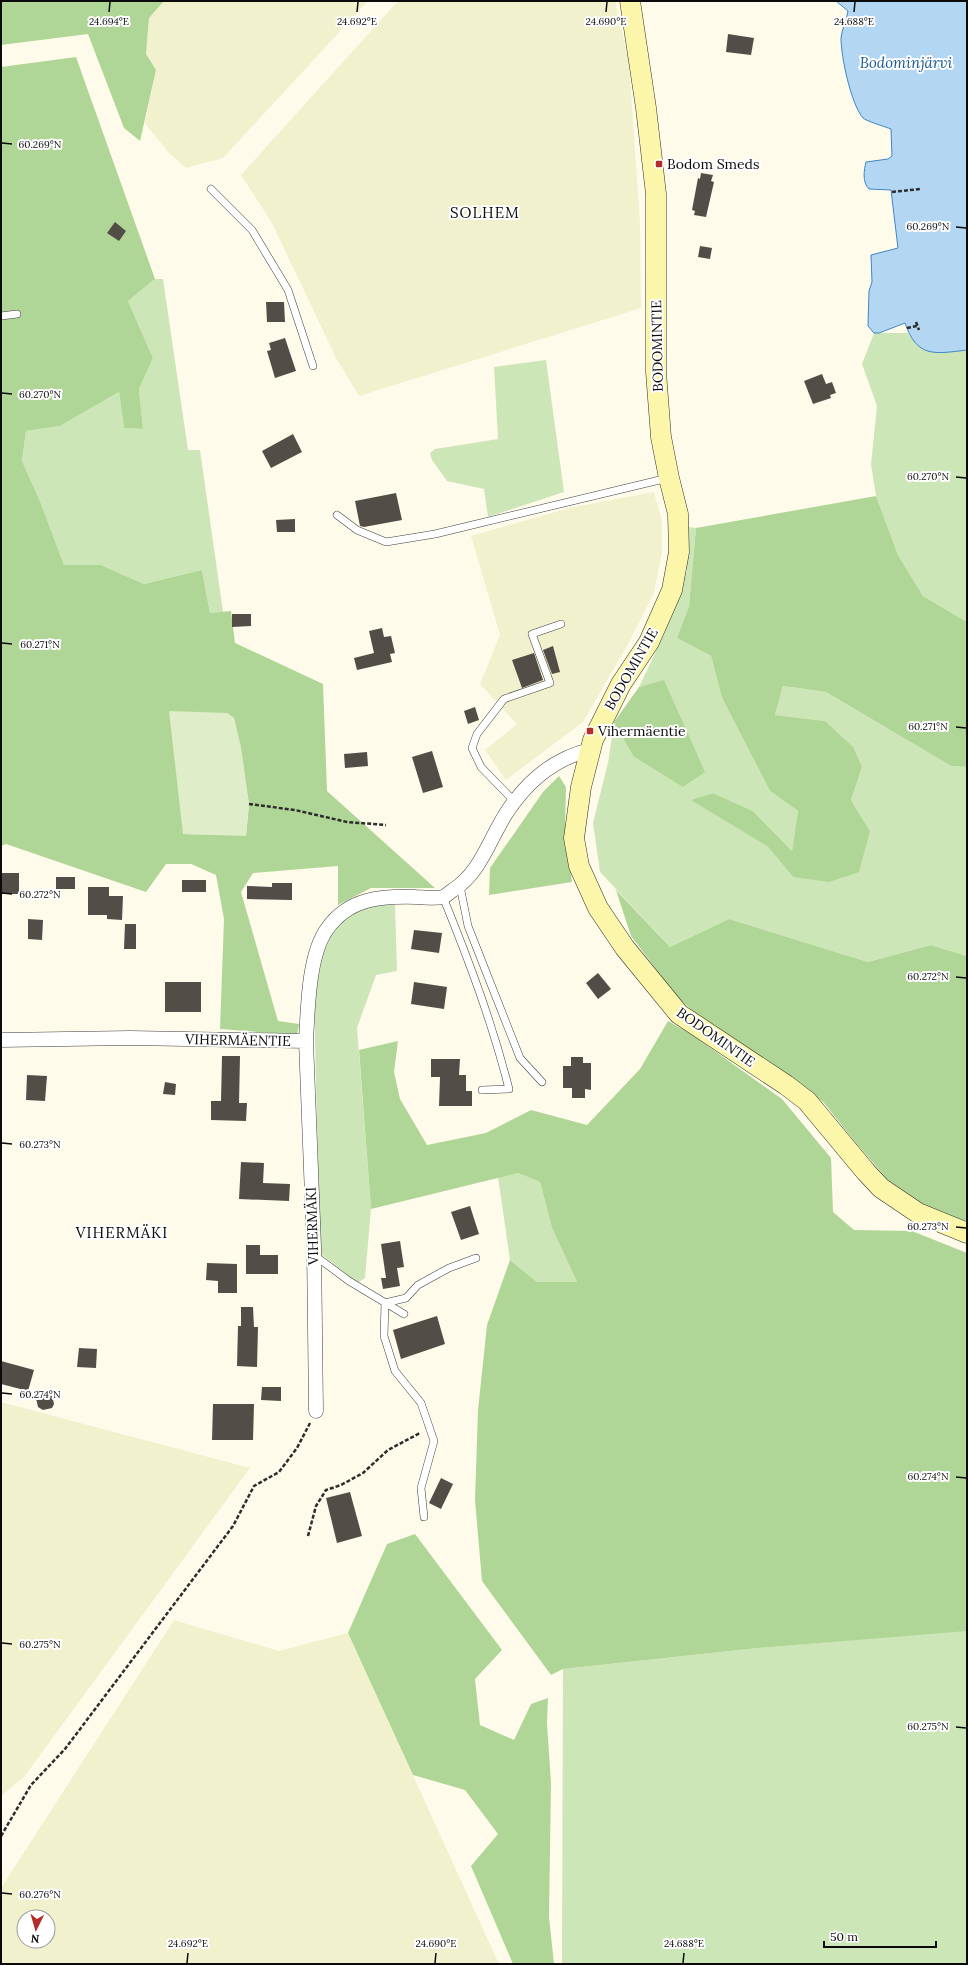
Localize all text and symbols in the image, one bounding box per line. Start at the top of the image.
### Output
text: 24.694°E [89,15,129,28]
text: 24.692°E [337,15,377,28]
text: 24.690°E [586,15,626,28]
text: 24.688°E [834,15,874,28]
water label: Bodominjärvi [860,53,952,72]
text: 60.269°N [19,138,62,151]
place label: Bodom Smeds [667,155,759,173]
marker: Bodom Smeds [654,159,664,169]
district label: SOLHEM [450,203,520,222]
text: 60.269°N [907,220,950,233]
street label: BODOMINTIE [647,300,667,392]
text: 60.270°N [19,388,61,401]
text: 60.270°N [907,470,949,483]
street label: BODOMINTIE [600,625,662,713]
text: 60.271°N [20,638,60,651]
text: 60.271°N [908,720,948,733]
place label: Vihermäentie [597,722,686,740]
marker: Vihermäentie [585,726,595,736]
text: 60.272°N [19,888,61,901]
text: 60.272°N [907,970,949,983]
street label: BODOMINTIE [673,1003,759,1071]
street label: VIHERMÄENTIE [184,1030,291,1050]
text: 60.273°N [19,1138,61,1151]
street label: VIHERMÄKI [302,1187,322,1266]
text: 60.273°N [907,1220,949,1233]
district label: VIHERMÄKI [75,1223,168,1242]
text: 60.274°N [19,1388,61,1401]
text: 60.274°N [907,1470,949,1483]
text: 60.275°N [19,1638,61,1651]
text: 60.275°N [907,1720,949,1733]
text: 60.276°N [19,1888,61,1901]
north arrow [16,1909,56,1949]
scale bar [824,1923,936,1949]
text: 50 m [830,1929,858,1944]
text: N [30,1932,40,1946]
text: 24.692°E [168,1937,208,1950]
text: 24.690°E [416,1937,456,1950]
text: 24.688°E [664,1937,704,1950]

